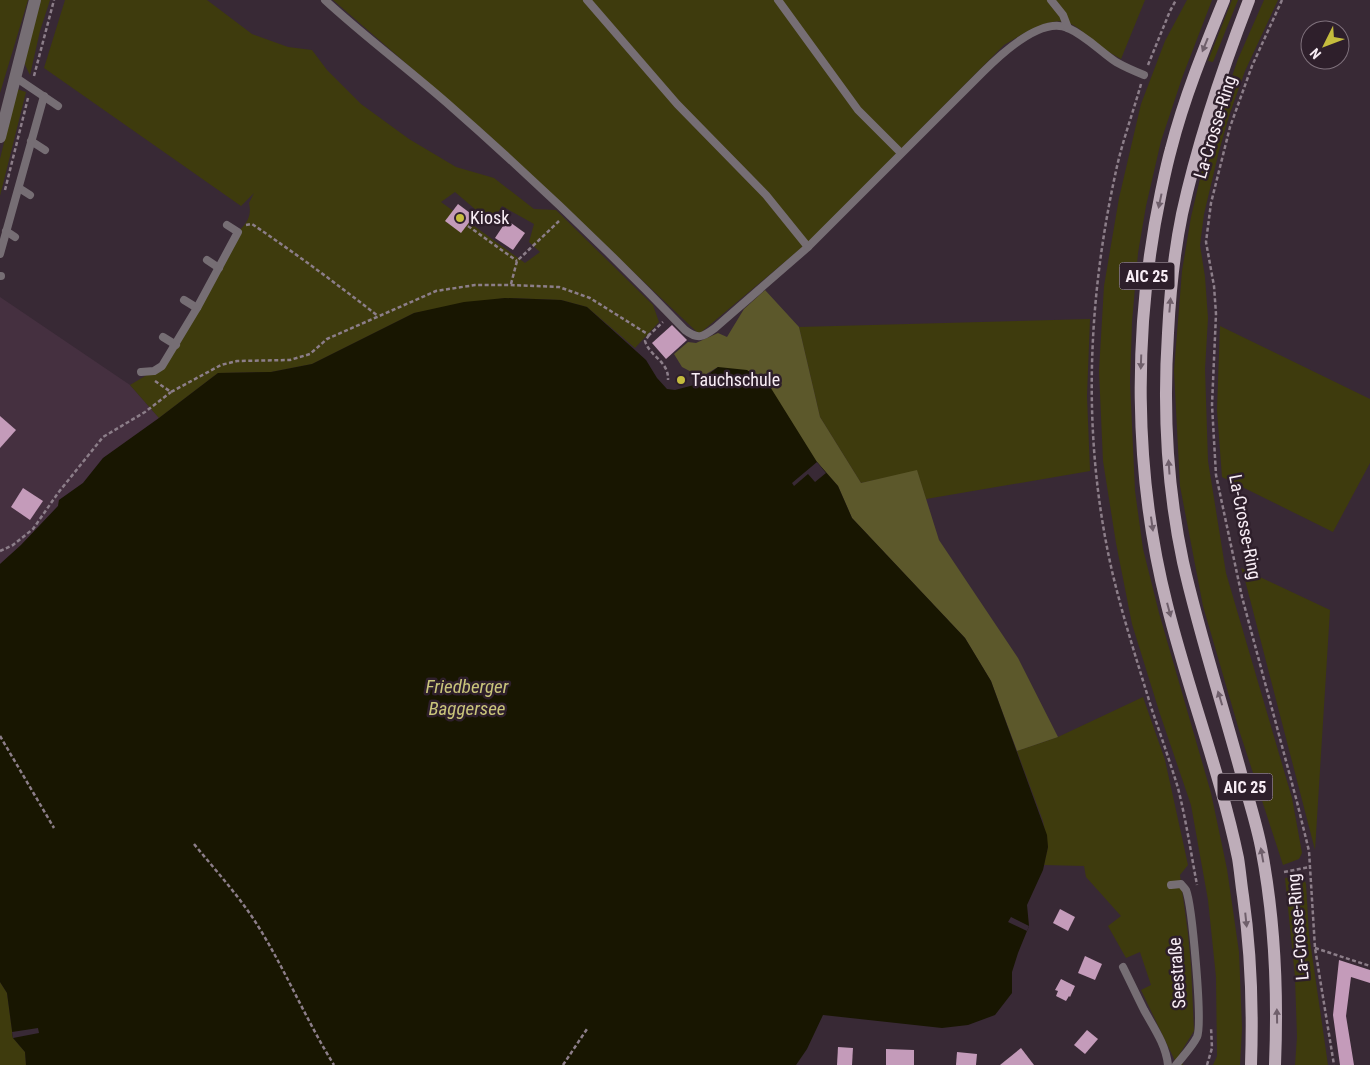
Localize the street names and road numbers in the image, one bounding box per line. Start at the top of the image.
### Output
street label: La-Crosse-Ring [1189,73,1240,181]
road number: AIC 25 [1120,262,1174,290]
street label: La-Crosse-Ring [1225,472,1266,581]
road number: AIC 25 [1218,774,1272,800]
street label: La-Crosse-Ring [1282,873,1313,981]
street label: Seestraße [1164,937,1189,1009]

